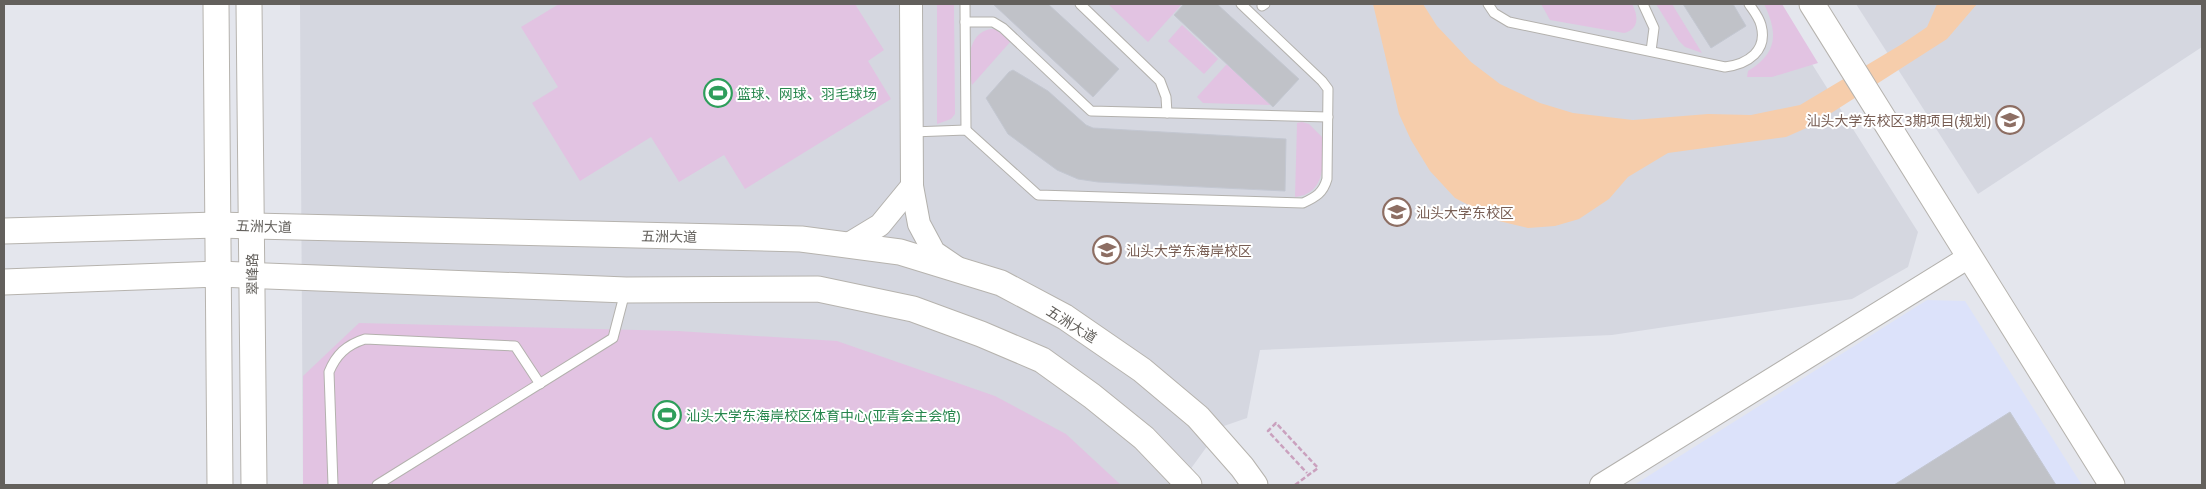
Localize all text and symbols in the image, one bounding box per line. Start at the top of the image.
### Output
sports icon: 篮球、网球、羽毛球场 [703,78,733,108]
place label: 篮球、网球、羽毛球场 [737,84,877,103]
school or university icon: 汕头大学东校区3期项目(规划) [1995,105,2025,135]
place label: 汕头大学东校区3期项目(规划) [1807,111,1991,130]
school or university icon: 汕头大学东校区 [1382,197,1412,227]
place label: 汕头大学东校区 [1416,203,1514,222]
street label: 五洲大道 [236,216,292,236]
street label: 五洲大道 [641,226,697,246]
school or university icon: 汕头大学东海岸校区 [1092,235,1122,265]
place label: 汕头大学东海岸校区 [1126,241,1252,260]
street label: 翠峰路 [242,253,262,295]
street label: 五洲大道 [1043,301,1101,347]
sports icon: 汕头大学东海岸校区体育中心(亚青会主会馆) [652,400,682,430]
place label: 汕头大学东海岸校区体育中心(亚青会主会馆) [686,406,960,425]

